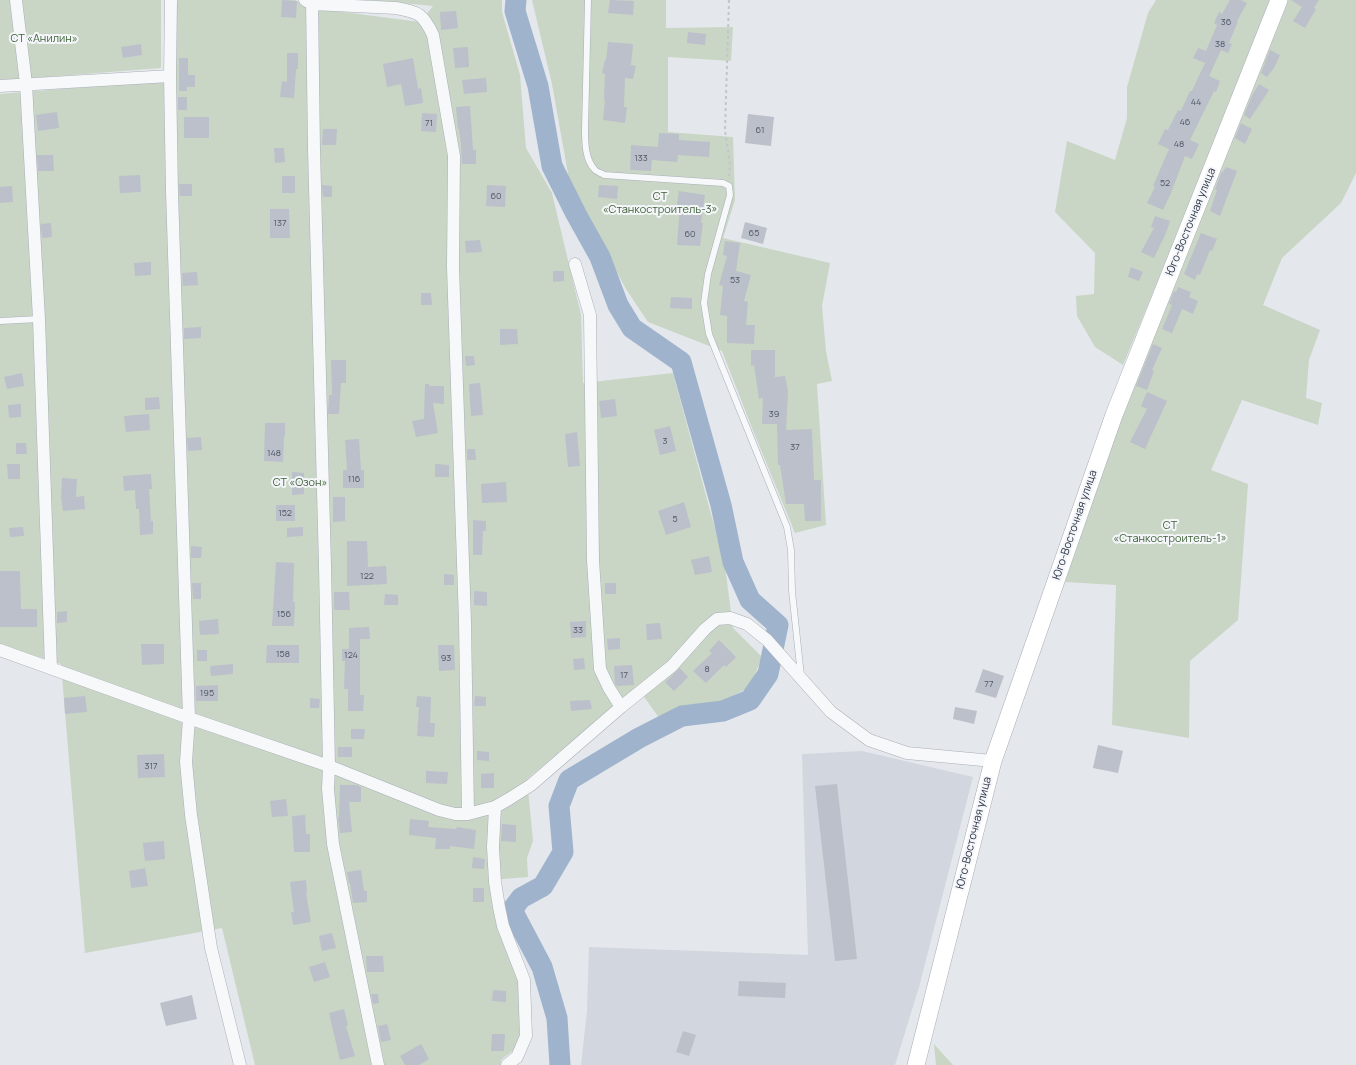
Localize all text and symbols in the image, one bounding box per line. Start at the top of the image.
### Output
house number: 36 [1221,17,1231,27]
park label: СТ «Анилин» [10,32,78,46]
house number: 38 [1215,39,1225,49]
house number: 44 [1191,97,1201,107]
house number: 46 [1180,117,1190,127]
house number: 71 [425,118,433,128]
house number: 61 [756,125,764,135]
house number: 48 [1174,139,1184,149]
house number: 133 [634,153,648,163]
street label: Юго-Восточная улица [1163,166,1219,278]
house number: 52 [1160,178,1170,188]
park label: СТ «Станкостроитель-3» [603,190,717,216]
house number: 60 [490,191,502,201]
house number: 137 [273,218,287,228]
house number: 65 [749,228,759,238]
house number: 60 [684,229,696,239]
house number: 53 [730,275,740,285]
house number: 39 [769,409,779,419]
house number: 3 [663,436,667,446]
house number: 37 [790,442,800,452]
house number: 148 [267,448,281,458]
street label: Юго-Восточная улица [1050,468,1100,582]
house number: 116 [348,474,360,484]
park label: СТ «Озон» [273,476,327,490]
house number: 152 [278,508,292,518]
house number: 5 [672,514,678,524]
park label: СТ «Станкостроитель-1» [1113,519,1227,545]
house number: 122 [360,571,374,581]
house number: 156 [277,609,291,619]
house number: 33 [573,625,583,635]
house number: 158 [276,649,290,659]
house number: 124 [344,650,358,660]
house number: 93 [441,653,451,663]
house number: 8 [704,664,710,674]
house number: 17 [620,670,628,680]
house number: 77 [984,679,994,689]
house number: 195 [200,688,214,698]
house number: 317 [144,761,158,771]
street label: Юго-Восточная улица [954,775,994,891]

